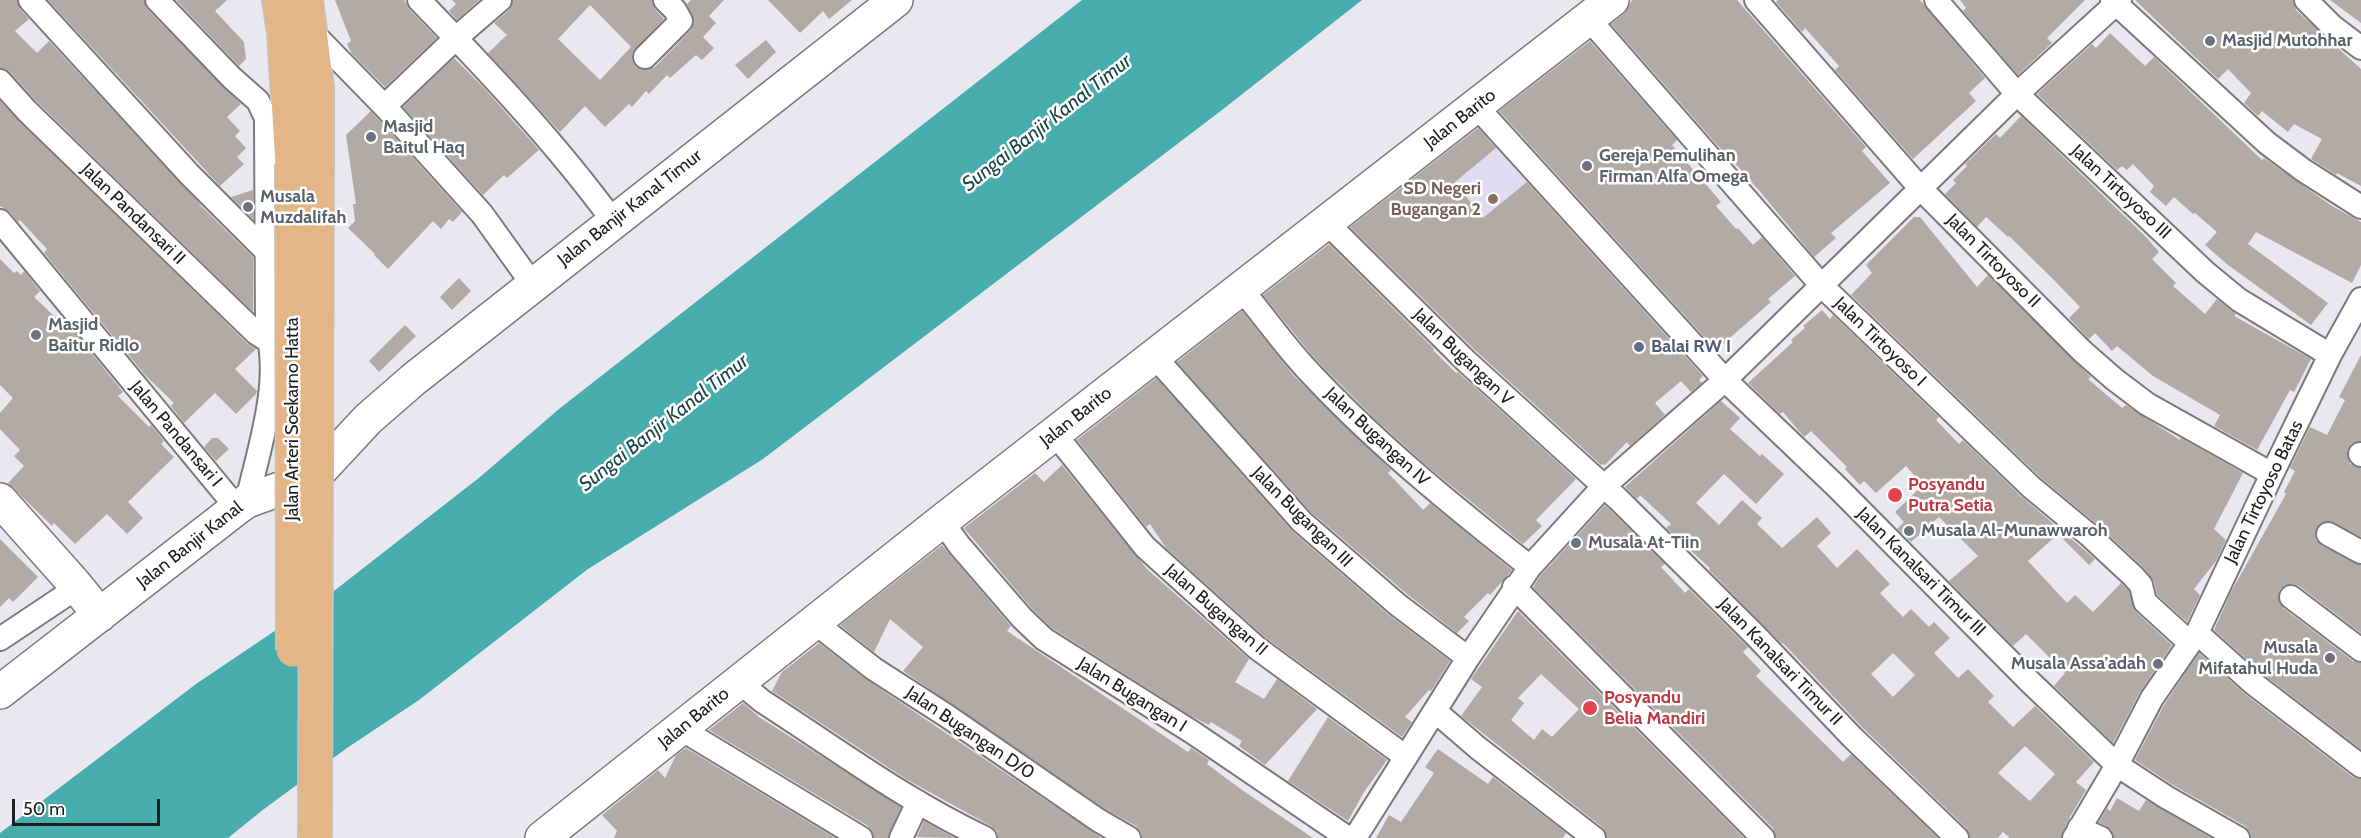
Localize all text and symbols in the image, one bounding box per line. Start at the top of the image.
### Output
place label: Masjid Mutohhar [2222,30,2352,52]
marker: Masjid Mutohhar [2203,34,2217,48]
water label: Sungai Banjir Kanal Timur [958,49,1136,197]
street label: Jalan Barito [1420,84,1500,154]
place label: Masjid Baitul Haq [383,116,465,158]
marker: Masjid Baitul Haq [364,130,378,144]
street label: Jalan Tirtoyoso III [2067,140,2175,244]
street label: Jalan Banjir Kanal Timur [554,145,706,271]
place label: Gereja Pemulihan Firman Alfa Omega [1599,145,1748,188]
street label: Jalan Pandansari II [76,159,190,269]
marker: Gereja Pemulihan Firman Alfa Omega [1580,159,1594,173]
place label: SD Negeri Bugangan 2 [1390,178,1481,220]
place label: Musala Muzdalifah [260,186,346,228]
marker: SD Negeri Bugangan 2 [1486,192,1500,206]
marker: Musala Muzdalifah [241,200,255,214]
street label: Jalan Tirtoyoso II [1941,209,2045,313]
street label: Jalan Tirtoyoso I [1830,293,1930,391]
street label: Jalan Bugangan V [1409,304,1517,410]
place label: Masjid Baitur Ridlo [48,314,139,356]
street label: Jalan Arteri Soekarno Hatta [282,317,304,521]
marker: Masjid Baitur Ridlo [29,328,43,342]
place label: Balai RW I [1651,336,1731,358]
marker: Balai RW I [1632,340,1646,354]
water label: Sungai Banjir Kanal Timur [575,349,753,497]
street label: Jalan Pandansari I [125,377,227,491]
street label: Jalan Barito [1036,382,1116,452]
street label: Jalan Bugangan IV [1320,383,1434,491]
street label: Jalan Tirtoyoso Batas [2220,417,2308,567]
street label: Jalan Bugangan III [1247,462,1357,572]
place label: Posyandu Putra Setia [1908,474,1993,516]
marker: Posyandu Putra Setia [1886,486,1904,504]
street label: Jalan Banjir Kanal [133,497,247,593]
street label: Jalan Kanalsari Timur III [1852,503,1990,641]
place label: Musala Al-Munawwaroh [1921,520,2108,542]
marker: Musala Al-Munawwaroh [1902,524,1916,538]
place label: Musala At-Tiin [1588,532,1699,554]
marker: Musala At-Tiin [1569,536,1583,550]
street label: Jalan Bugangan II [1160,560,1272,660]
street label: Jalan Kanalsari Timur II [1714,594,1846,730]
place label: Musala Mifatahul Huda [2198,637,2318,680]
marker: Musala Mifatahul Huda [2323,651,2337,665]
street label: Jalan Bugangan I [1074,653,1190,737]
place label: Musala Assa'adah [2011,653,2146,675]
marker: Musala Assa'adah [2151,657,2165,671]
street label: Jalan Bugangan D/0 [902,682,1038,784]
street label: Jalan Barito [654,683,734,753]
place label: Posyandu Belia Mandiri [1604,687,1705,730]
marker: Posyandu Belia Mandiri [1581,699,1599,717]
scale bar [15,787,164,825]
text: 50 m [23,798,65,820]

